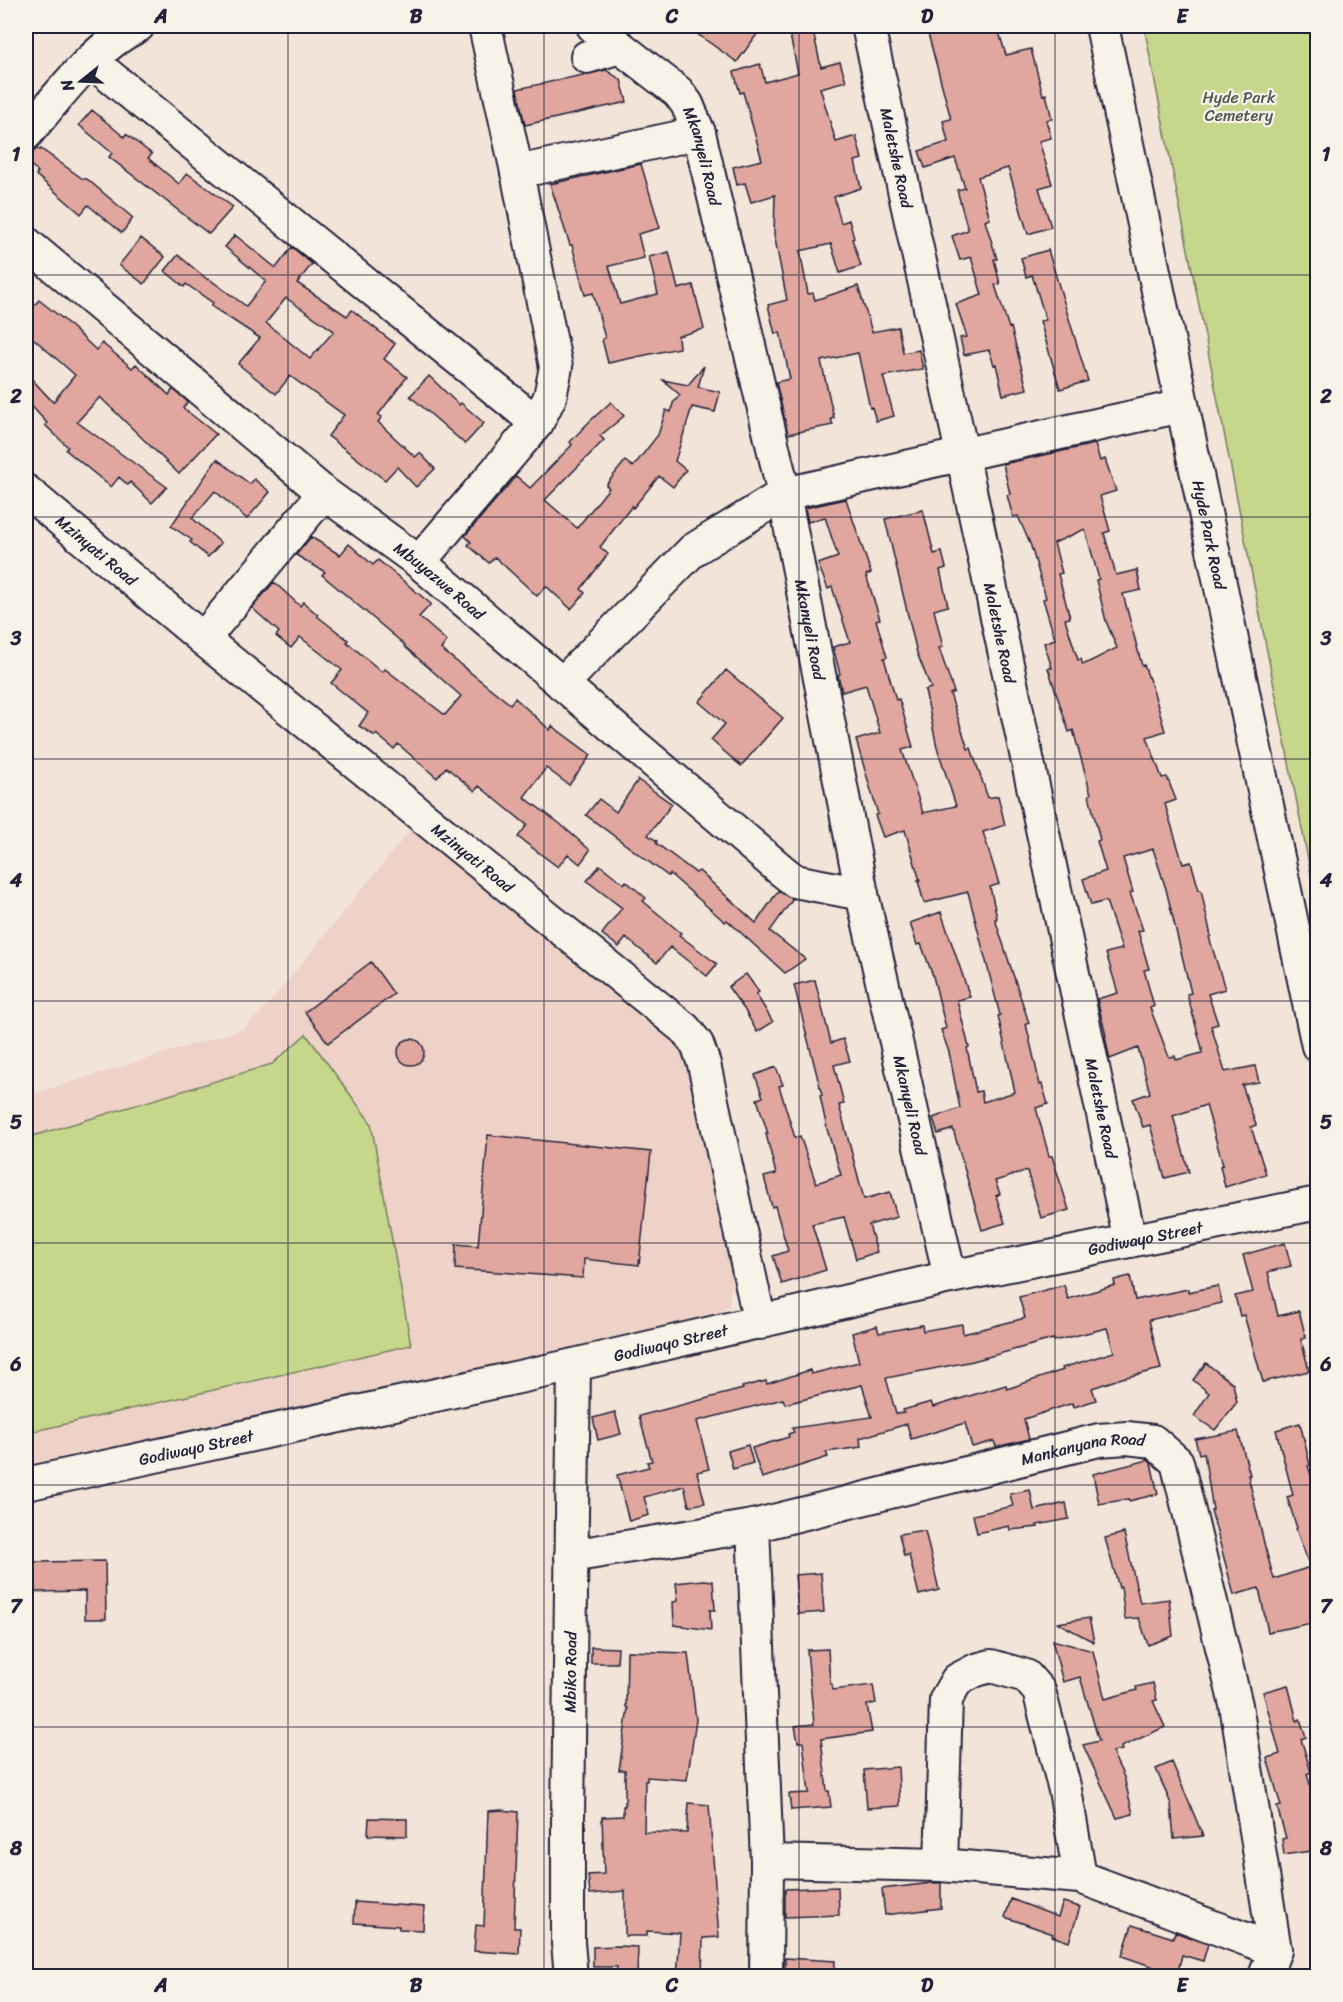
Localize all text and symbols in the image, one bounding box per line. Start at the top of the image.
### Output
text: A [153,0,168,34]
text: B [410,0,423,34]
text: C [665,0,679,34]
text: D [921,0,934,34]
text: E [1176,0,1189,34]
north arrow [51,51,111,111]
text: N [51,75,83,96]
park label: Hyde Park Cemetery [1203,83,1276,130]
street label: Mkanyeli Road [674,102,730,210]
street label: Maletshe Road [871,105,922,212]
text: 1 [12,137,21,172]
text: 1 [1322,137,1331,172]
text: 2 [9,379,22,414]
text: 2 [1319,379,1332,414]
street label: Hyde Park Road [1184,477,1235,594]
street label: Mzinyati Road [49,507,145,595]
street label: Mbuyazwe Road [387,534,493,629]
street label: Mkanyeli Road [786,577,834,684]
street label: Maletshe Road [975,580,1025,687]
text: 3 [10,621,22,656]
text: 3 [1320,621,1332,656]
street label: Mzinyati Road [425,815,522,902]
text: 4 [9,863,23,898]
text: 4 [1319,863,1333,898]
street label: Mkanyeli Road [884,1052,936,1160]
street label: Maletshe Road [1076,1055,1126,1163]
text: 5 [10,1105,22,1140]
text: 5 [1320,1105,1332,1140]
street label: Godiwayo Street [1085,1212,1206,1264]
street label: Godiwayo Street [611,1315,731,1370]
text: 6 [9,1347,22,1382]
text: 6 [1319,1347,1332,1382]
street label: Godiwayo Street [136,1421,257,1474]
street label: Mankanyana Road [1018,1424,1148,1474]
text: 7 [10,1589,23,1624]
text: 7 [1320,1589,1333,1624]
street label: Mbiko Road [555,1630,585,1713]
text: 8 [9,1831,23,1866]
text: 8 [1319,1831,1333,1866]
text: A [153,1968,168,2002]
text: B [410,1968,423,2002]
text: C [665,1968,679,2002]
text: D [921,1968,934,2002]
text: E [1176,1968,1189,2002]

